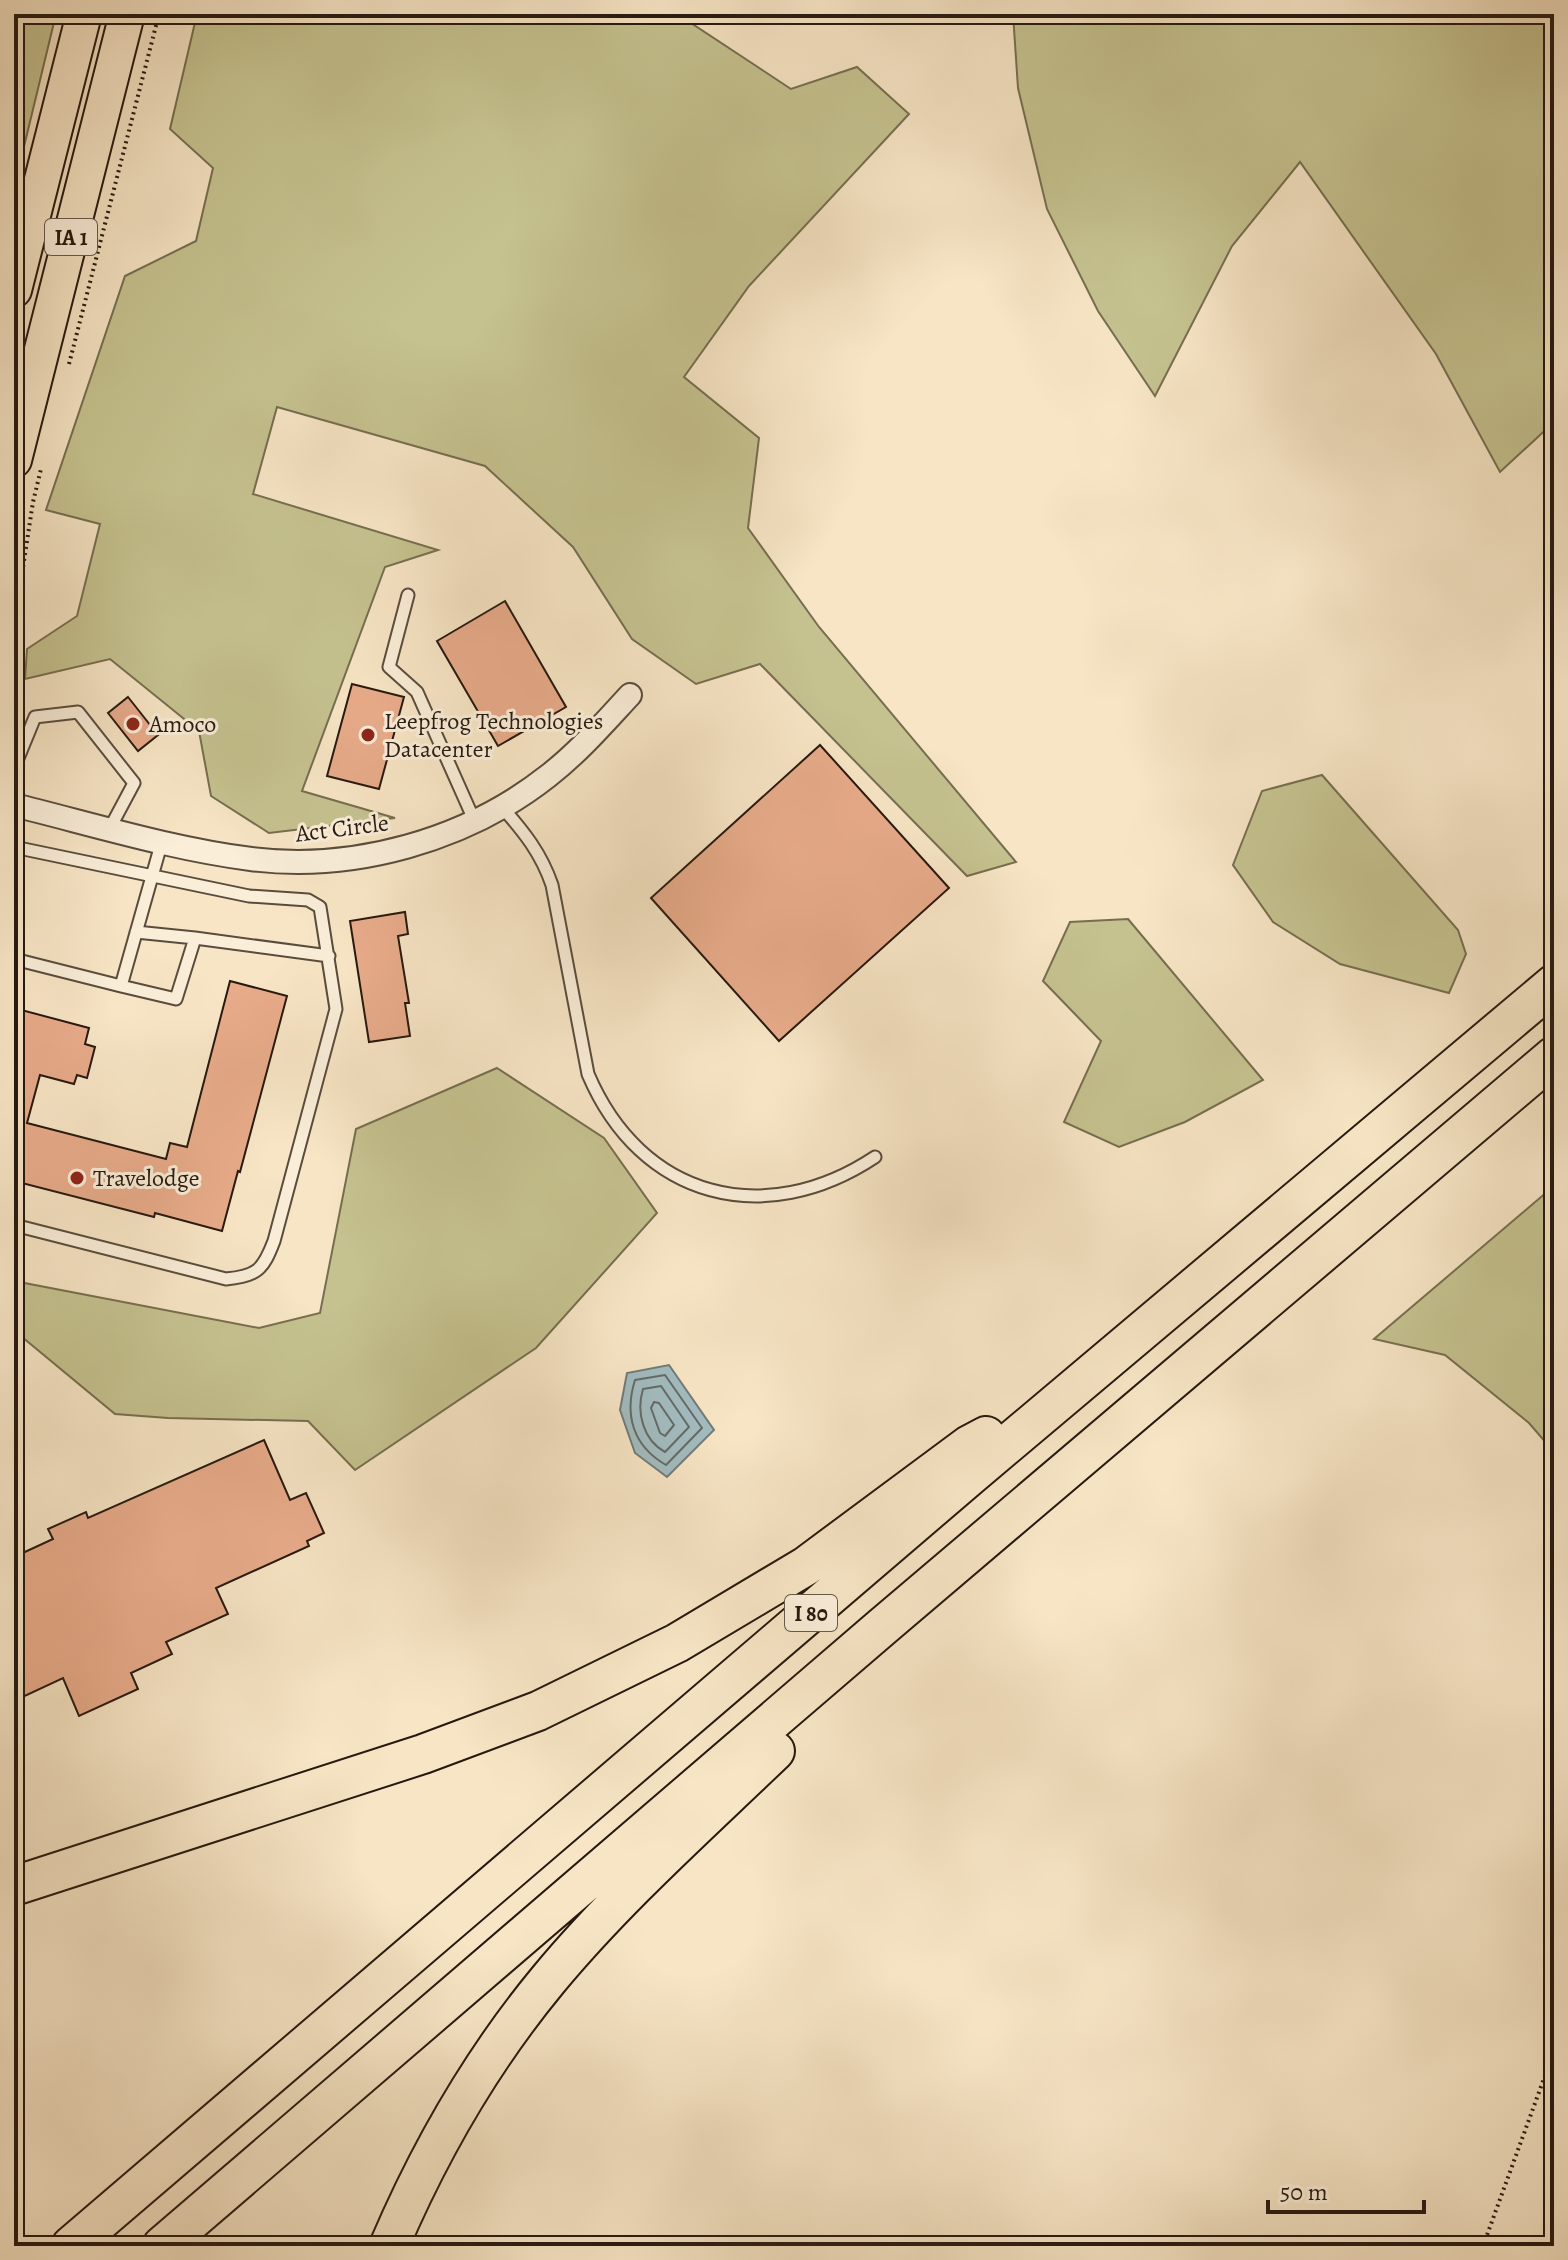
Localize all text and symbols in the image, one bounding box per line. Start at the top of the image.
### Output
road number: IA 1 [45,219,97,255]
place label: Leepfrog Technologies Datacenter [384,705,603,765]
place label: Amoco [148,708,216,740]
marker: Amoco [124,715,142,733]
marker: Leepfrog Technologies Datacenter [359,726,377,744]
street label: Act Circle [293,806,390,850]
place label: Travelodge [93,1162,200,1194]
marker: Travelodge [68,1169,86,1187]
road number: I 80 [785,1595,837,1631]
scale bar [1268,2164,1424,2214]
text: 50 m [1280,2176,1328,2208]

